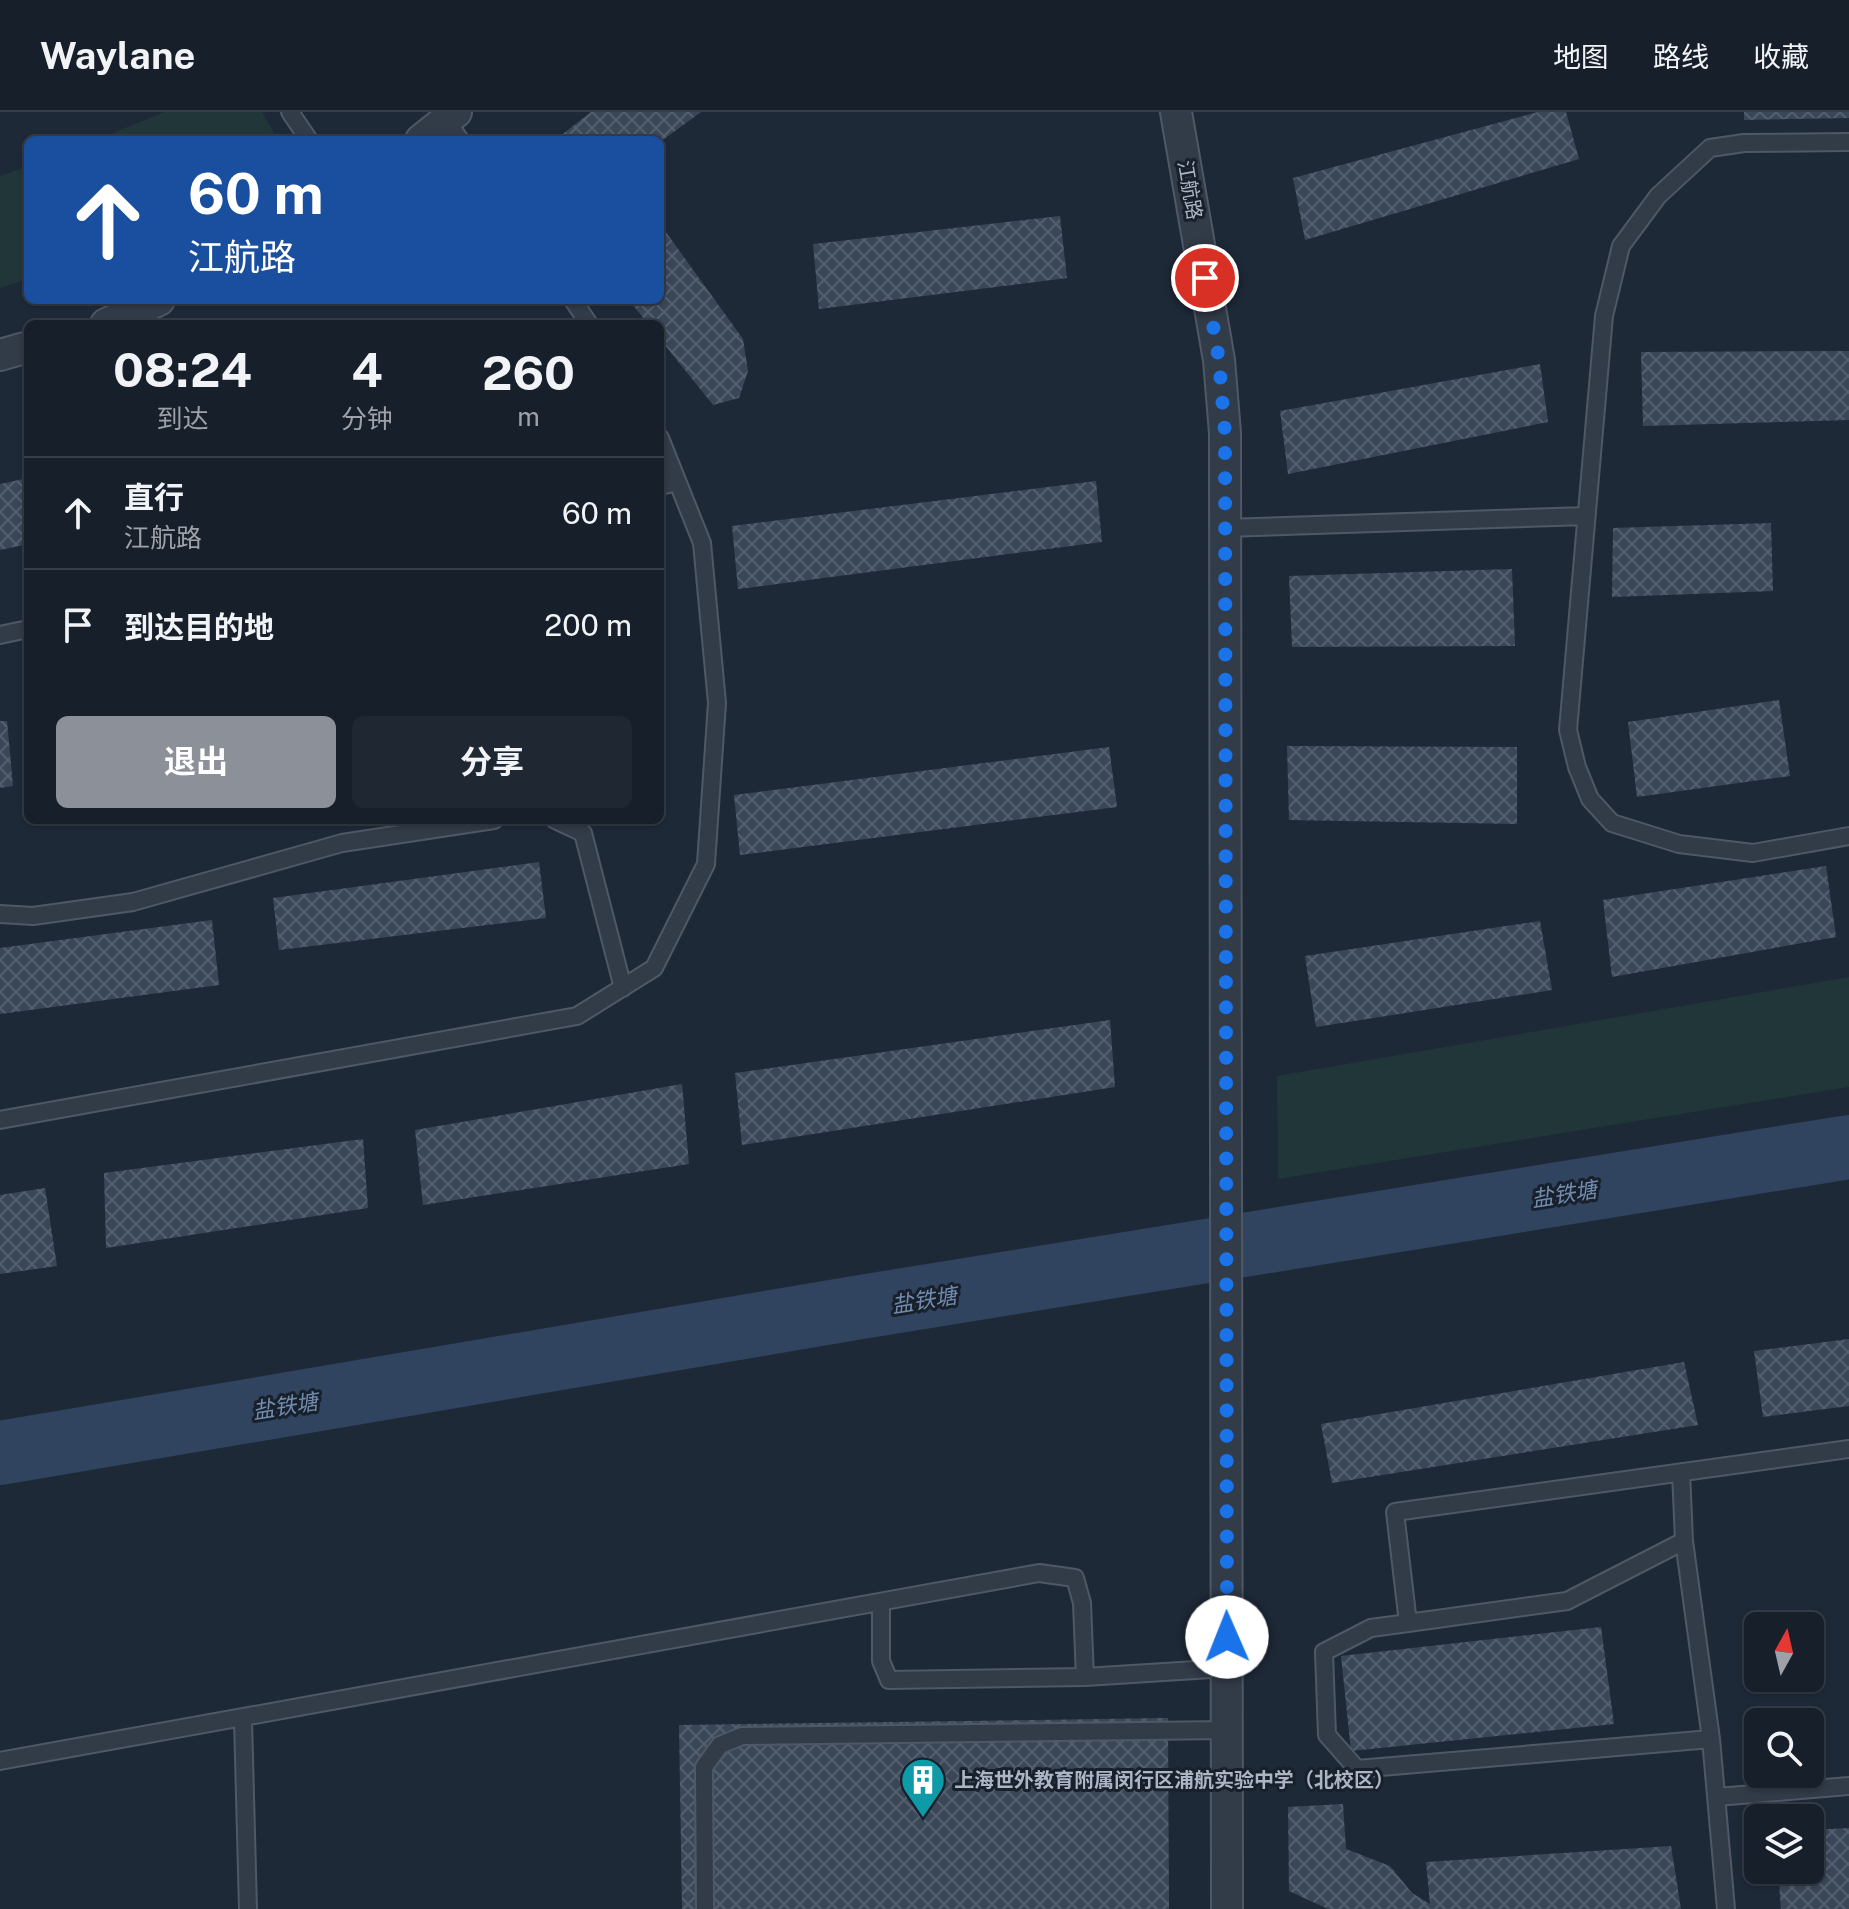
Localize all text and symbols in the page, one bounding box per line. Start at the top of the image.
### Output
text: Waylane [40,33,195,78]
text: 地图 [1553,40,1609,73]
text: 路线 [1653,40,1709,73]
text: 收藏 [1753,40,1809,73]
street label: 江航路 [1173,158,1207,222]
text: 60 m [188,161,324,227]
icon: ahead [56,168,160,272]
text: 江航路 [188,236,296,278]
pin [1171,244,1239,312]
icon: arrive [1183,256,1227,300]
text: 08:24 [113,341,252,398]
text: 4 [351,341,383,398]
text: 260 [482,344,575,401]
text: m [517,401,540,432]
text: 到达 [156,403,208,434]
text: 分钟 [341,403,393,434]
text: 直行 [124,479,184,515]
icon: ahead [56,491,100,535]
text: 60 m [562,495,632,531]
text: 江航路 [124,522,202,553]
icon: arrive [56,603,100,647]
text: 200 m [544,607,632,643]
text: 到达目的地 [124,609,274,645]
button: 退出 [56,716,336,808]
button: 分享 [352,716,632,808]
water label: 盐铁塘 [1529,1175,1603,1212]
water label: 盐铁塘 [889,1281,963,1318]
water label: 盐铁塘 [250,1387,324,1424]
position arrow [1185,1595,1269,1679]
north arrow [1744,1612,1824,1692]
map controls [1744,1612,1824,1884]
button: search [1744,1708,1824,1788]
building icon: 上海世外教育附属闵行区浦航实验中学（北校区） [899,1756,947,1819]
place label: 上海世外教育附属闵行区浦航实验中学（北校区） [954,1768,1394,1792]
button: layers [1744,1804,1824,1884]

